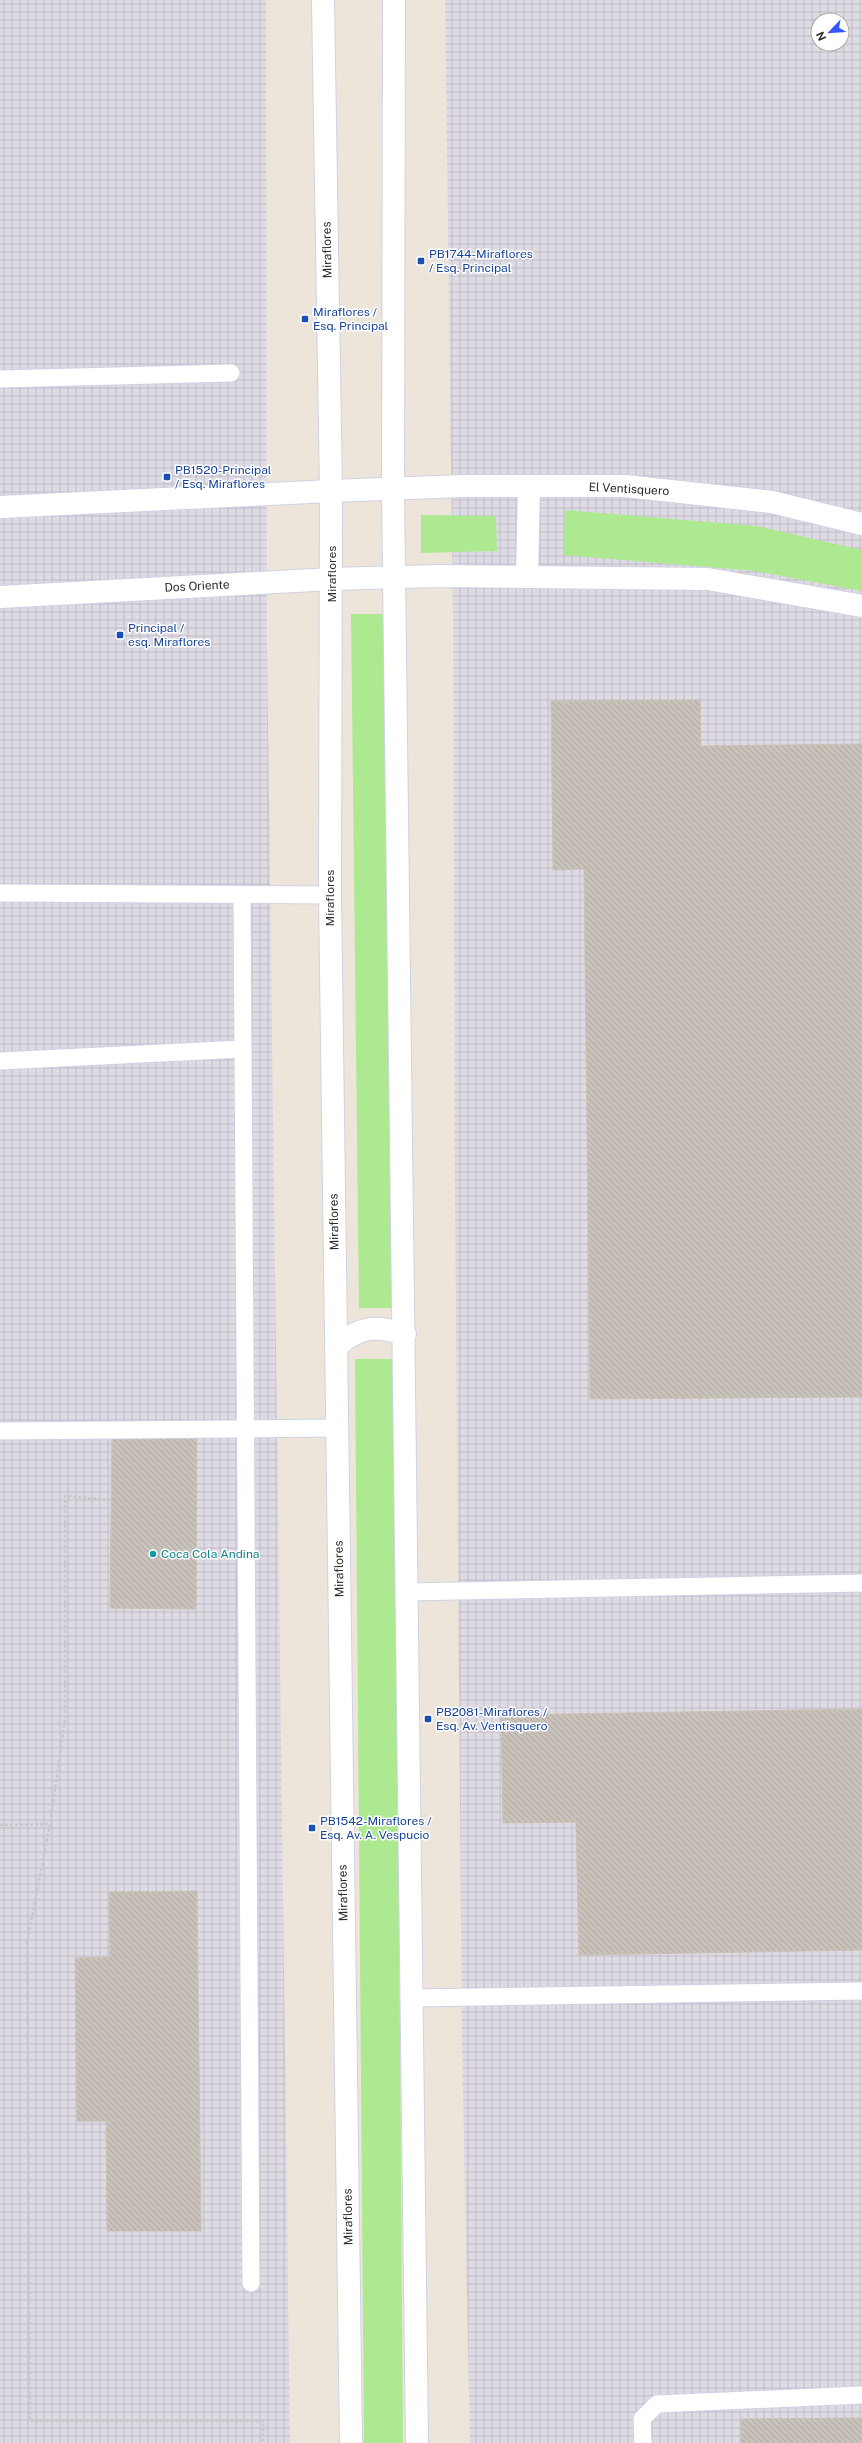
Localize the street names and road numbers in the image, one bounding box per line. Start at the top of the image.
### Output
street label: Miraflores [320,221,334,279]
street label: El Ventisquero [588,480,670,498]
street label: Miraflores [325,546,339,602]
street label: Dos Oriente [164,577,230,595]
street label: Miraflores [323,870,337,926]
street label: Miraflores [327,1193,341,1251]
street label: Miraflores [332,1540,346,1598]
street label: Miraflores [336,1864,350,1922]
street label: Miraflores [341,2188,355,2246]

